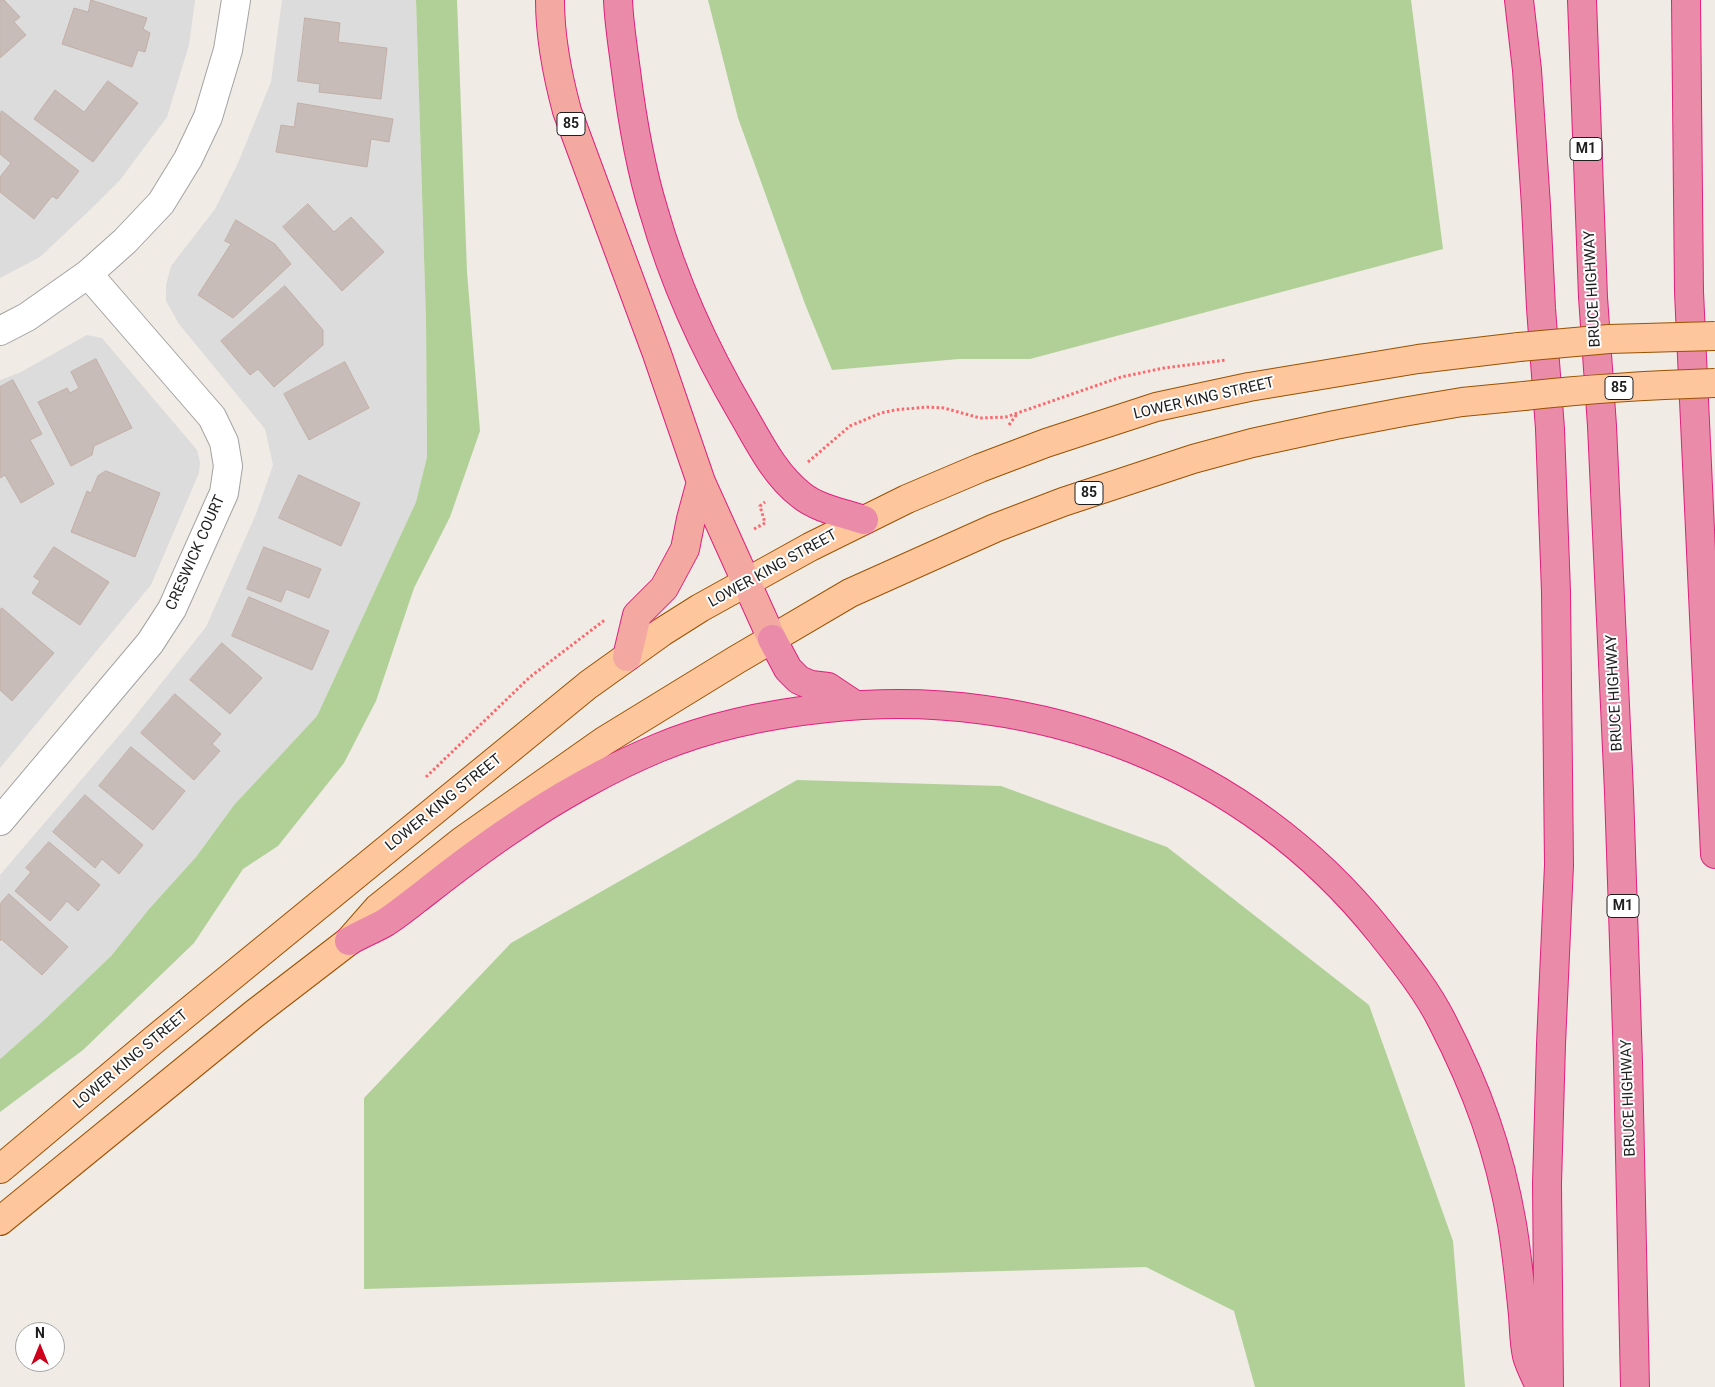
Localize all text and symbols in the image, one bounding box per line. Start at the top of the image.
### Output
road number: 85 [557,112,585,136]
road number: M1 [1570,138,1602,160]
street label: BRUCE HIGHWAY [1581,230,1605,348]
street label: LOWER KING STREET [1132,374,1276,424]
road number: 85 [1605,376,1633,399]
road number: 85 [1075,482,1103,504]
street label: CRESWICK COURT [163,493,229,613]
street label: LOWER KING STREET [706,526,840,612]
street label: BRUCE HIGHWAY [1603,634,1627,752]
street label: LOWER KING STREET [382,751,506,855]
road number: M1 [1607,894,1639,918]
street label: LOWER KING STREET [70,1007,192,1113]
street label: BRUCE HIGHWAY [1618,1039,1640,1157]
north arrow [15,1322,65,1372]
text: N [35,1325,45,1341]

